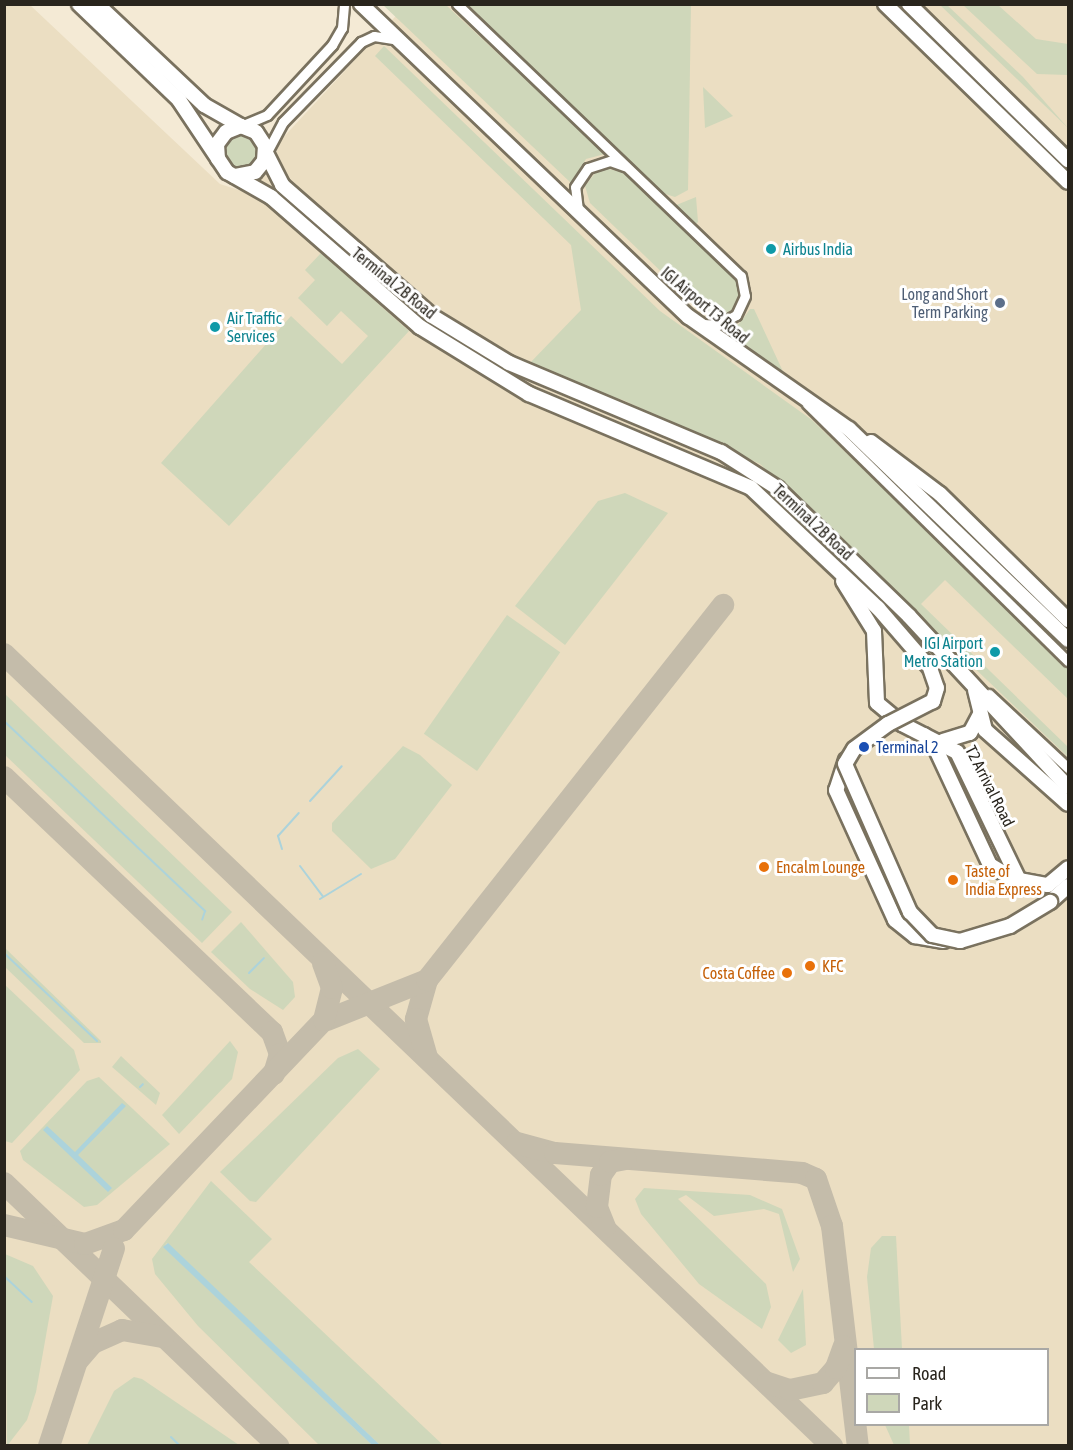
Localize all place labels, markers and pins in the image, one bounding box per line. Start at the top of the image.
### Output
place label: Airbus India [783,239,853,259]
marker: Airbus India [764,242,778,256]
place label: Long and Short Term Parking [901,284,988,322]
marker: Long and Short Term Parking [993,296,1007,310]
place label: Air Traffic Services [227,308,282,346]
marker: Air Traffic Services [208,320,222,334]
place label: IGI Airport Metro Station [904,633,983,671]
marker: IGI Airport Metro Station [988,645,1002,659]
place label: Terminal 2 [876,737,938,757]
marker: Terminal 2 [857,740,871,754]
place label: Encalm Lounge [776,857,865,877]
marker: Encalm Lounge [757,860,771,874]
place label: Taste of India Express [965,861,1042,899]
marker: Taste of India Express [946,873,960,887]
place label: KFC [822,956,843,976]
marker: KFC [803,959,817,973]
place label: Costa Coffee [703,963,775,983]
marker: Costa Coffee [780,966,794,980]

